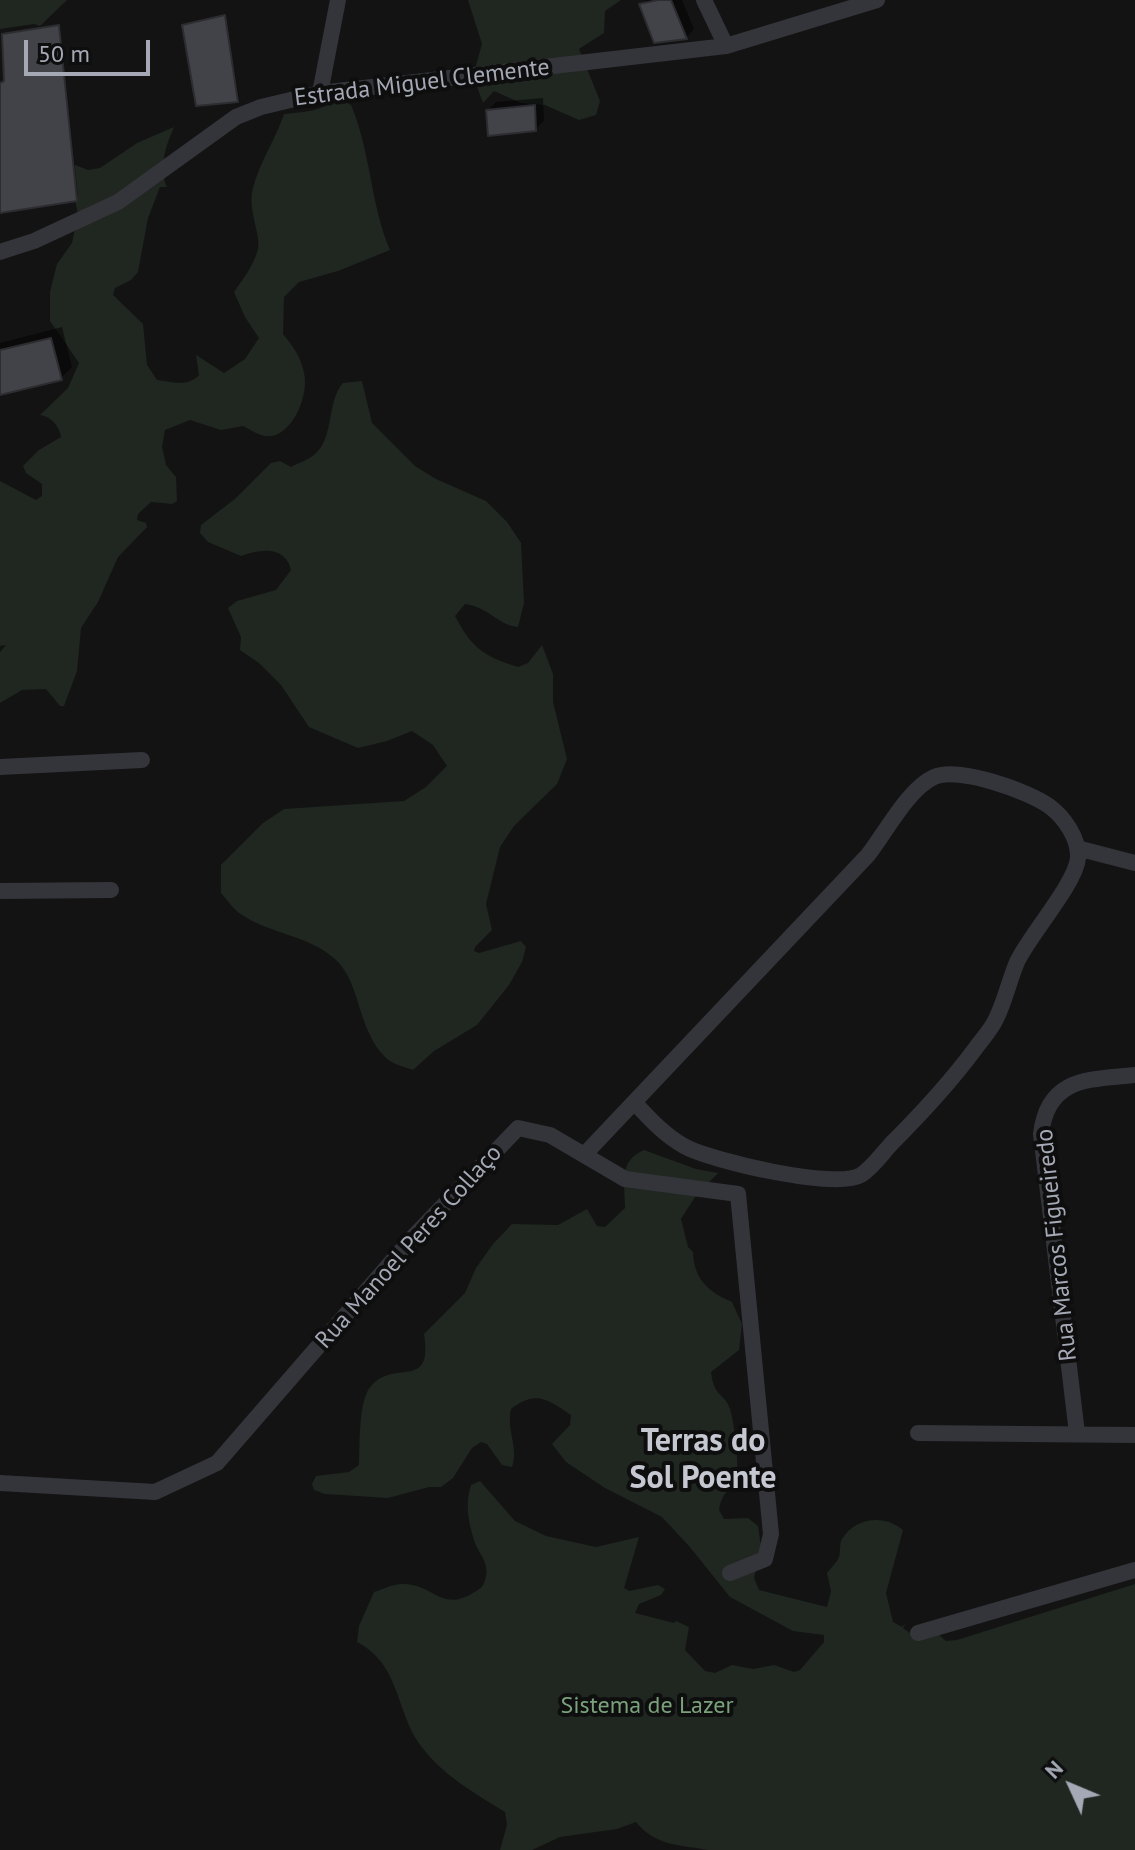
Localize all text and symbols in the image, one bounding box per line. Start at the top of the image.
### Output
scale bar [28,24,154,74]
text: 50 m [38,38,90,69]
street label: Estrada Miguel Clemente [293,53,551,113]
street label: Rua Marcos Figueiredo [1030,1127,1084,1363]
street label: Rua Manoel Peres Collaço [310,1139,508,1355]
district label: Terras do Sol Poente [630,1423,776,1498]
park label: Sistema de Lazer [560,1692,734,1720]
north arrow [1031,1746,1111,1826]
text: N [1039,1754,1069,1784]

